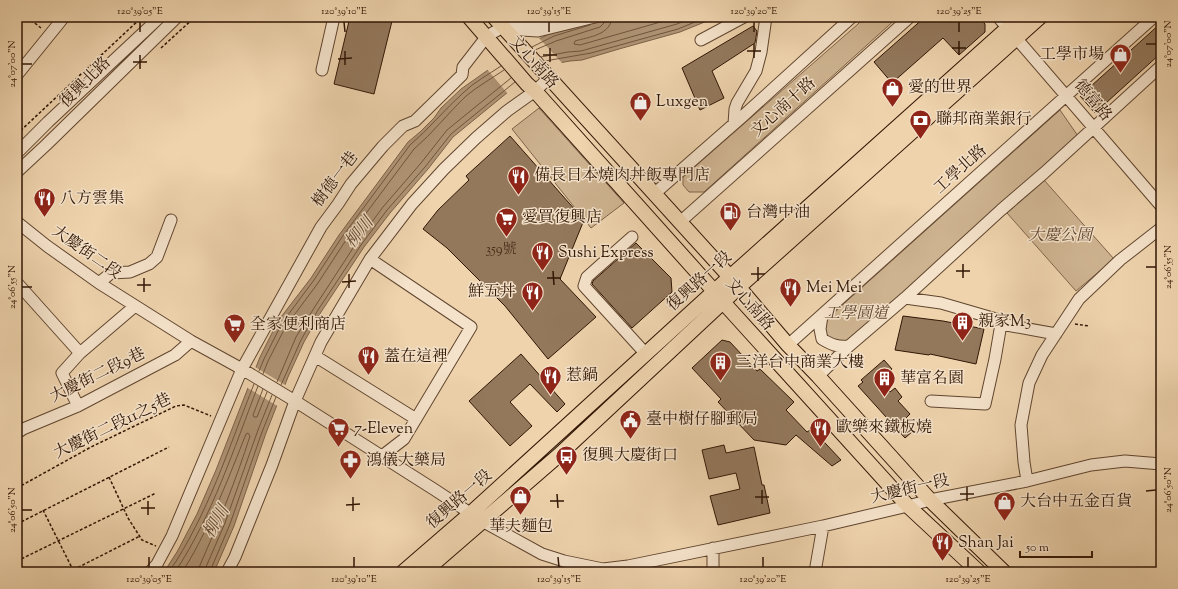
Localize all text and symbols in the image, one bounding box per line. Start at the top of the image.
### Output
text: 120°39'05"E [117,4,163,19]
text: 120°39'10"E [321,4,367,19]
text: 120°39'15"E [527,4,571,19]
text: 120°39'20"E [731,4,777,19]
text: 120°39'25"E [936,4,982,19]
text: 24°07'00"N [1161,21,1176,67]
street label: 文心南路 [503,32,563,94]
text: 24°07'00"N [5,41,20,87]
shop icon: 工學市場 [1107,42,1133,75]
place label: 工學市場 [1040,44,1104,67]
street label: 復興北路 [55,52,117,114]
street label: 文心南十路 [747,73,821,143]
shop icon: 愛的世界 [879,75,905,108]
street label: 德富路 [1068,75,1116,127]
place label: 愛的世界 [908,77,972,100]
shop icon: Luxgen [628,89,654,122]
place label: Luxgen [656,91,709,114]
bank icon: 聯邦商業銀行 [907,107,933,140]
place label: 聯邦商業銀行 [936,109,1032,132]
street label: 工學北路 [930,140,992,200]
street label: 樹德一巷 [308,148,364,212]
restaurant icon: 備長日本燒肉丼飯專門店 [505,163,531,196]
place label: 備長日本燒肉丼飯專門店 [534,165,710,188]
restaurant icon: 八方雲集 [31,186,57,219]
place label: 八方雲集 [60,188,124,211]
fuel station icon: 台灣中油 [717,200,743,233]
place label: 台灣中油 [746,202,810,225]
supermarket icon: 愛買復興店 [493,205,519,238]
place label: 愛買復興店 [522,207,602,230]
water label: 柳川 [340,211,381,254]
street label: 大慶街二段 [47,221,125,285]
park label: 大慶公園 [1028,225,1095,248]
house number: 359號 [485,240,517,260]
restaurant icon: Sushi Express [529,240,555,273]
place label: Sushi Express [558,242,654,265]
text: 24°06'55"N [1161,245,1176,289]
street label: 復興路一段 [663,247,737,317]
text: 24°06'55"N [5,265,20,309]
street label: 文心南路 [719,273,779,337]
restaurant icon: Mei Mei [778,275,804,308]
place label: Mei Mei [806,277,863,300]
restaurant icon: 鮮五丼 [519,279,545,312]
place label: 鮮五丼 [468,281,516,304]
park label: 工學園道 [824,303,890,326]
building icon: 親家M3 [949,309,975,342]
place label: 親家M3 [978,311,1031,334]
supermarket icon: 全家便利商店 [222,312,248,345]
place label: 全家便利商店 [250,314,346,337]
street label: 大慶街二段9巷 [46,343,150,409]
restaurant icon: 蓋在這裡 [356,344,382,377]
place label: 蓋在這裡 [384,346,448,369]
building icon: 三洋台中商業大樓 [707,350,733,383]
place label: 三洋台中商業大樓 [736,352,864,375]
restaurant icon: 惹鍋 [537,363,563,396]
place label: 惹鍋 [566,365,598,388]
building icon: 華富名園 [872,366,898,399]
place label: 華富名園 [900,368,964,391]
street label: 大慶街二段11之5巷 [50,389,176,465]
public building icon: 臺中樹仔腳郵局 [618,407,644,440]
place label: 臺中樹仔腳郵局 [646,409,758,432]
restaurant icon: 歐樂來鐵板燒 [807,415,833,448]
supermarket icon: 7-Eleven [326,416,352,449]
place label: 歐樂來鐵板燒 [836,417,932,440]
place label: 7-Eleven [354,418,414,441]
bus stop icon: 復興大慶街口 [553,443,579,476]
place label: 復興大慶街口 [582,445,678,468]
pharmacy icon: 鴻儀大藥局 [338,448,364,481]
place label: 鴻儀大藥局 [366,450,446,473]
street label: 復興路一段 [422,465,498,535]
text: 24°06'50"N [1161,467,1176,513]
street label: 大慶街一段 [868,470,952,510]
shop icon: 華夫麵包 [508,484,534,517]
text: 24°06'50"N [5,487,20,533]
shop icon: 大台中五金百貨 [991,489,1017,522]
place label: 大台中五金百貨 [1020,491,1132,514]
water label: 柳川 [198,500,237,543]
place label: 華夫麵包 [489,516,553,539]
restaurant icon: Shan Jai [930,530,956,563]
place label: Shan Jai [958,532,1014,555]
scale bar [1020,533,1092,559]
text: 50 m [1025,539,1049,557]
text: 120°39'05"E [126,572,172,587]
text: 120°39'10"E [331,572,377,587]
text: 120°39'15"E [537,572,581,587]
text: 120°39'20"E [740,572,786,587]
text: 120°39'25"E [945,572,991,587]

